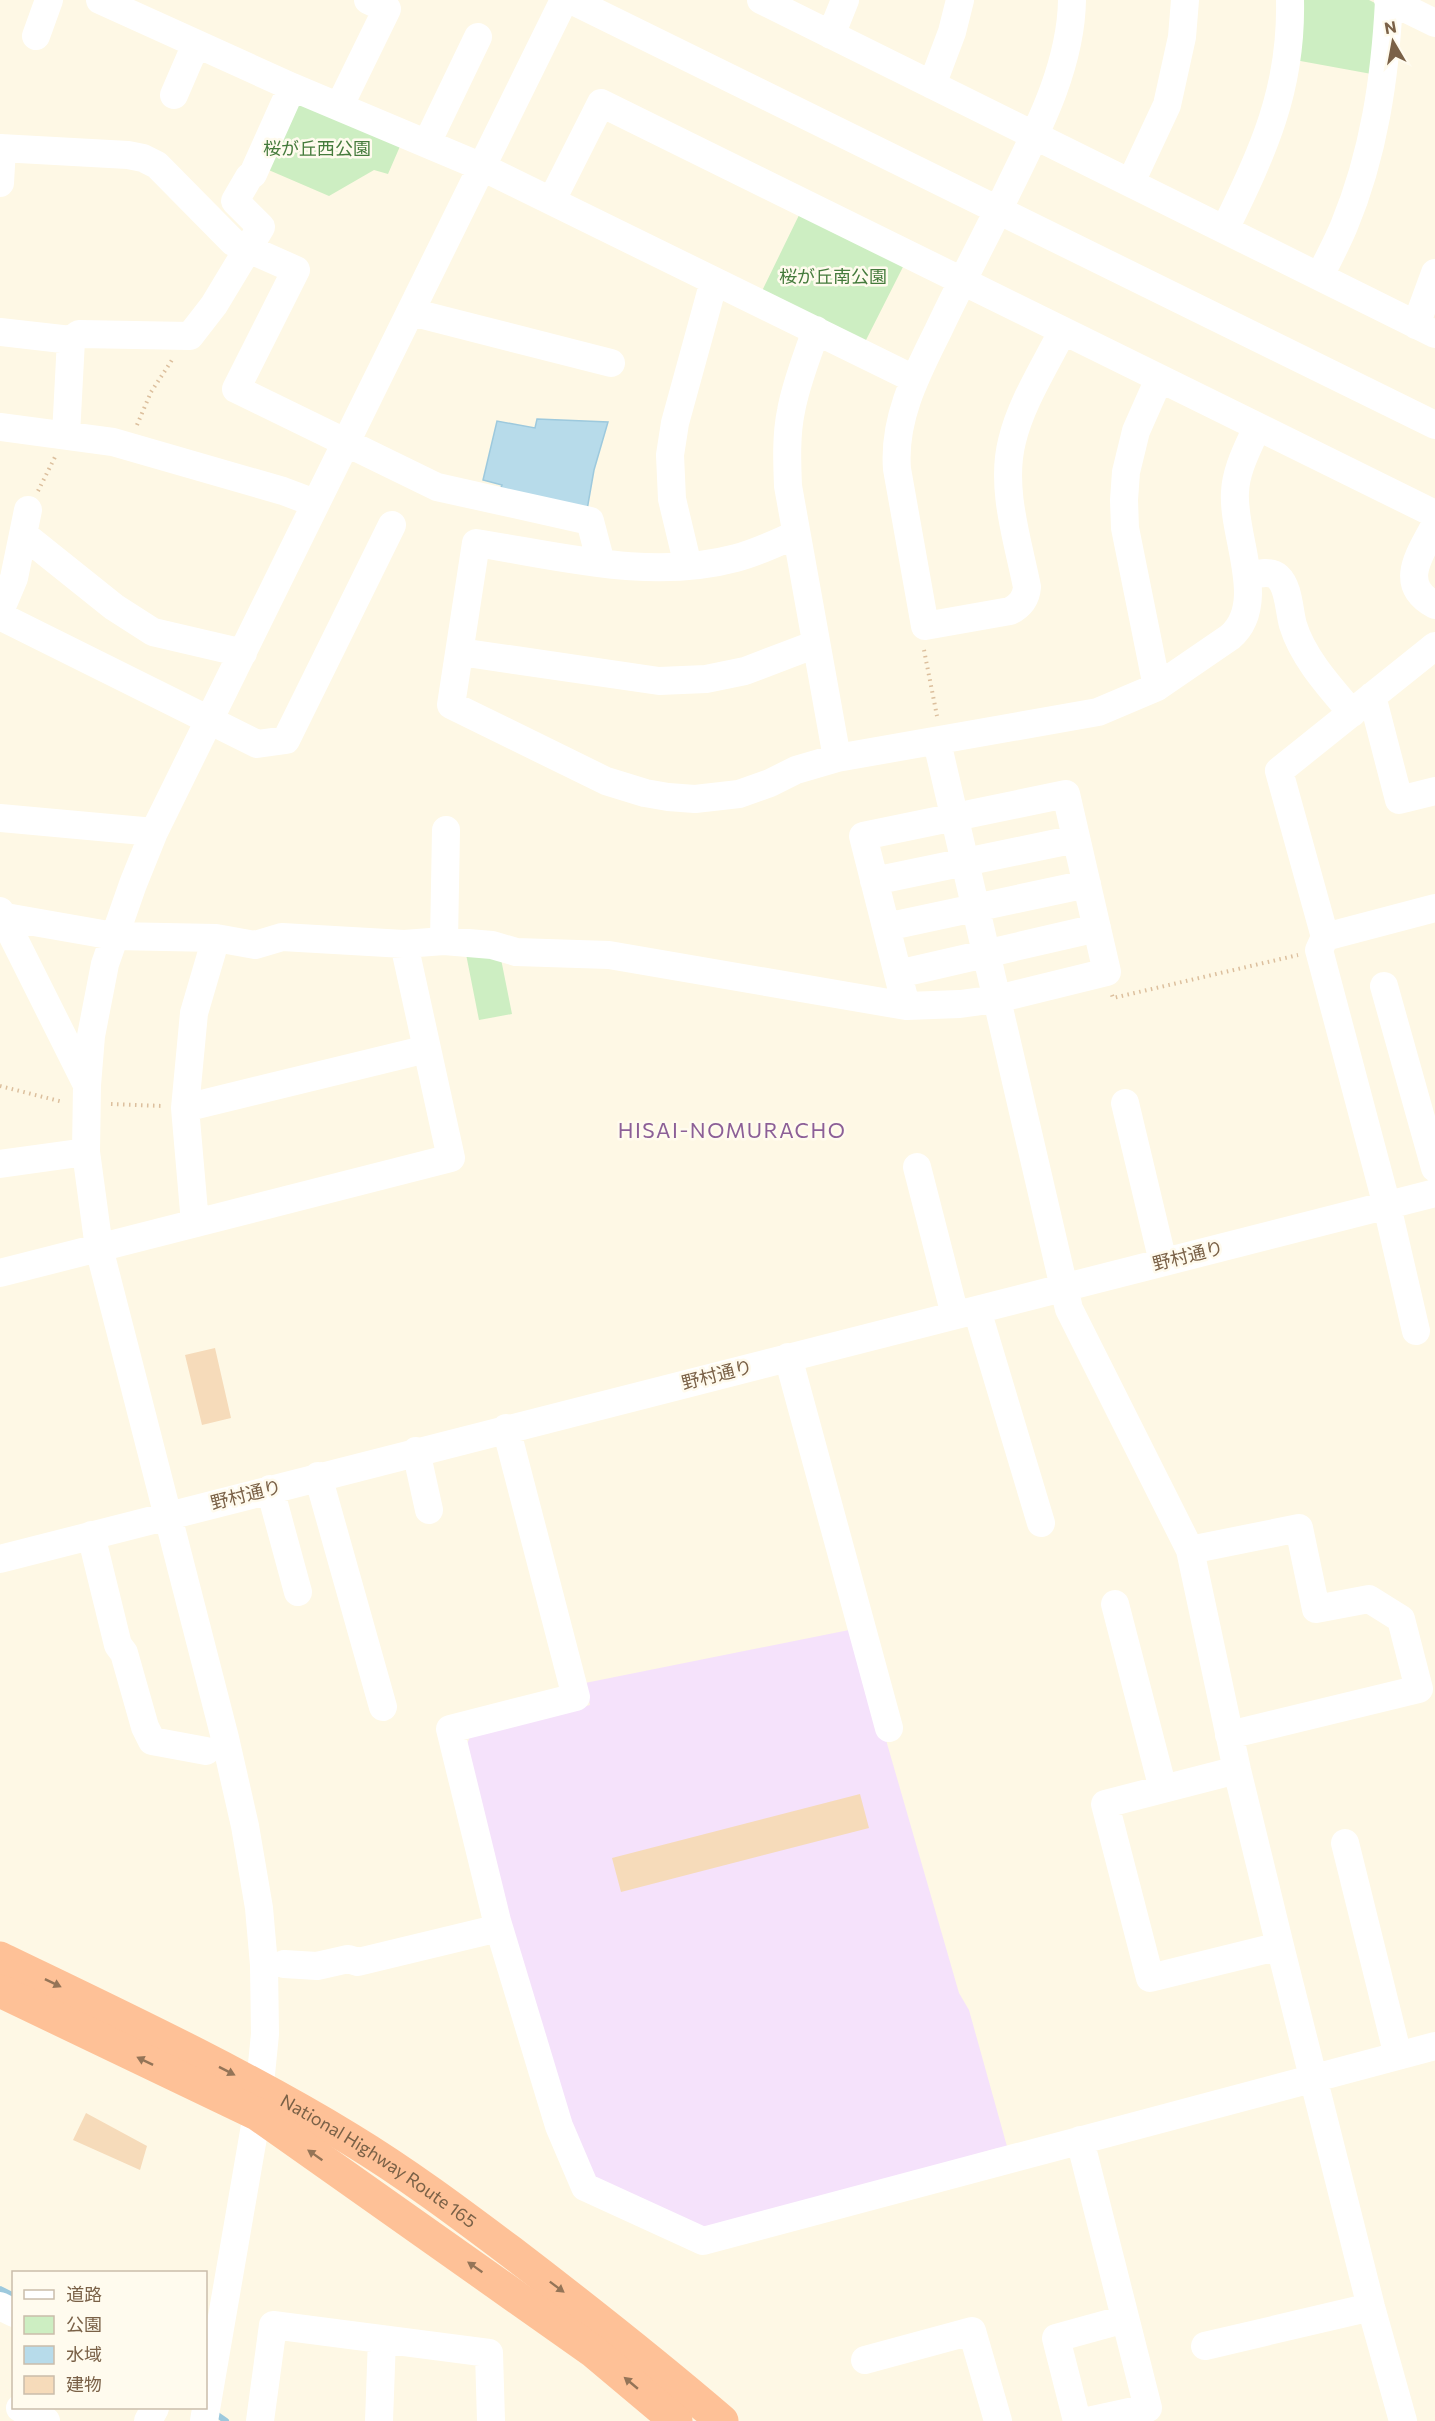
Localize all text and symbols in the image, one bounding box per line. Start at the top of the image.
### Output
north arrow [1363,12,1423,72]
text: N [1383,16,1398,37]
park label: 桜が丘西公園 [263,137,371,159]
park label: 桜が丘南公園 [779,265,887,287]
district label: HISAI-NOMURACHO [618,1117,846,1142]
street label: 野村通り [1150,1236,1225,1274]
street label: 野村通り [679,1355,754,1393]
street label: 野村通り [208,1475,283,1513]
one-way arrow [44,1979,61,1988]
one-way arrow [137,2056,154,2065]
one-way arrow [218,2066,235,2076]
street label: National Highway Route 165 [277,2089,481,2232]
one-way arrow [307,2150,323,2161]
one-way arrow [467,2262,483,2273]
legend [12,2271,207,2409]
one-way arrow [549,2280,565,2293]
text: 道路 [66,2283,102,2305]
text: 公園 [66,2313,102,2335]
text: 水域 [66,2343,102,2365]
text: 建物 [66,2373,102,2395]
one-way arrow [624,2377,639,2390]

